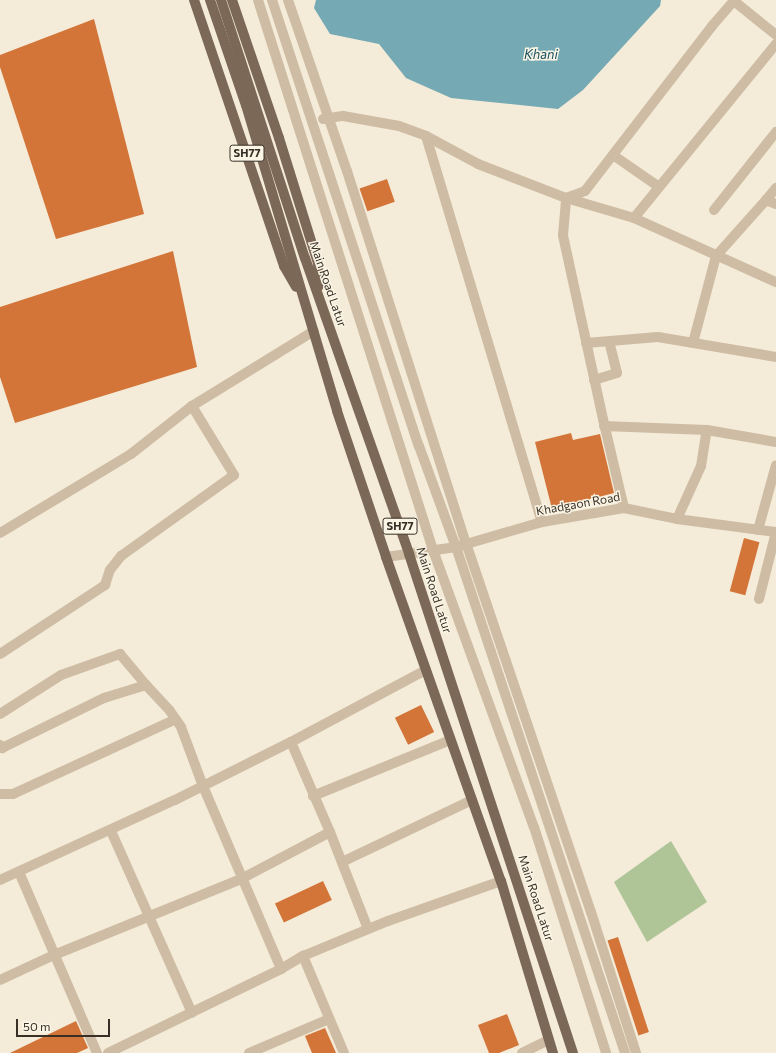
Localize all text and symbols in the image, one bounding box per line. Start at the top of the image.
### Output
water label: Khani [524,46,558,62]
road number: SH77 [229,144,265,162]
street label: Main Road Latur [307,239,349,329]
street label: Khadgaon Road [535,490,621,518]
road number: SH77 [382,517,418,535]
street label: Main Road Latur [413,545,455,635]
street label: Main Road Latur [515,853,557,943]
scale bar [18,1011,112,1037]
text: 50 m [23,1019,51,1033]

